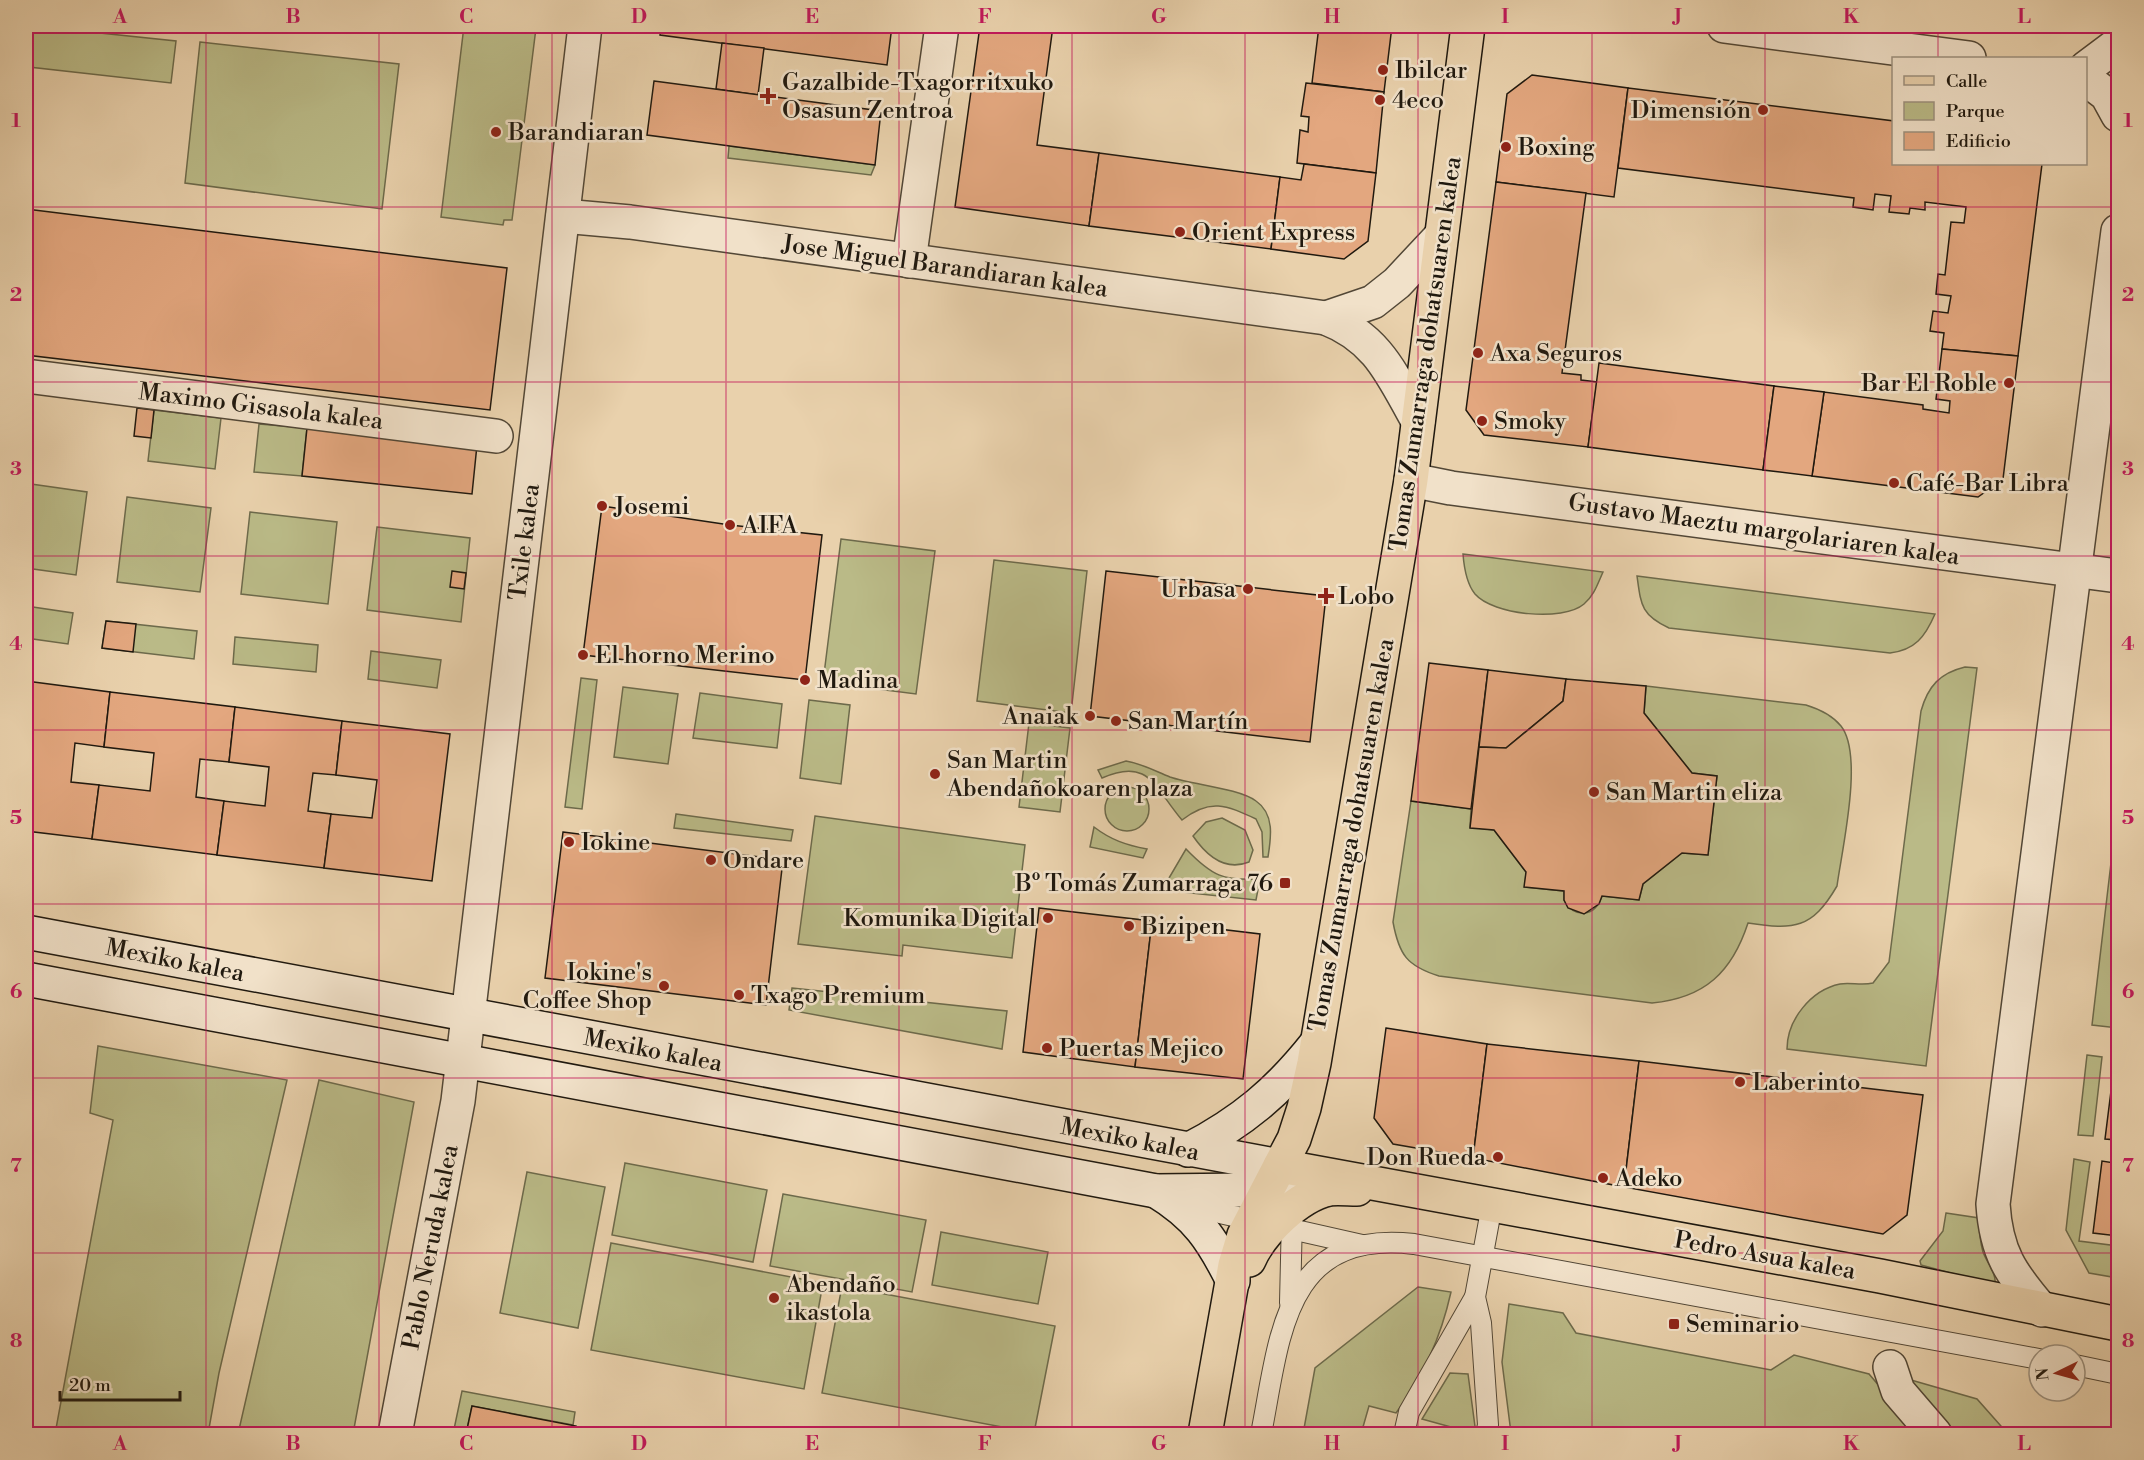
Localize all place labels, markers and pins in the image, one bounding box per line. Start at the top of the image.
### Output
place label: Ibilcar [1395,56,1467,86]
marker: Ibilcar [1376,63,1390,77]
place label: Gazalbide-Txagorritxuko Osasun Zentroa [782,68,1054,126]
place label: 4eco [1392,86,1444,116]
marker: Gazalbide-Txagorritxuko Osasun Zentroa [759,87,777,105]
marker: 4eco [1373,93,1387,107]
place label: Dimensión [1631,96,1751,126]
marker: Dimensión [1756,103,1770,117]
place label: Barandiaran [507,118,644,148]
marker: Barandiaran [489,125,503,139]
place label: Boxing [1517,133,1595,163]
marker: Boxing [1499,140,1513,154]
place label: Orient Express [1192,218,1355,248]
marker: Orient Express [1173,225,1187,239]
place label: Axa Seguros [1489,339,1622,369]
marker: Axa Seguros [1471,346,1485,360]
place label: Bar El Roble [1860,369,1997,399]
marker: Bar El Roble [2002,376,2016,390]
place label: Smoky [1494,407,1567,437]
marker: Smoky [1475,414,1489,428]
place label: Café-Bar Libra [1906,469,2070,499]
marker: Café-Bar Libra [1887,476,1901,490]
place label: Josemi [613,492,689,522]
marker: Josemi [595,499,609,513]
place label: AIFA [741,511,798,541]
marker: AIFA [723,518,737,532]
place label: Urbasa [1160,575,1237,605]
marker: Urbasa [1241,582,1255,596]
place label: Lobo [1338,582,1395,612]
marker: Lobo [1319,589,1333,603]
place label: El horno Merino [595,641,775,671]
marker: El horno Merino [576,648,590,662]
place label: Madina [817,666,899,696]
marker: Madina [798,673,812,687]
place label: Anaiak [1001,702,1079,732]
place label: San Martín [1128,707,1248,737]
marker: Anaiak [1083,709,1097,723]
marker: San Martín [1109,714,1123,728]
place label: San Martin Abendañokoaren plaza [946,746,1194,804]
marker: San Martin Abendañokoaren plaza [928,767,942,781]
place label: San Martin eliza [1606,778,1783,808]
marker: San Martin eliza [1587,785,1601,799]
place label: Iokine [581,828,650,858]
marker: Iokine [562,835,576,849]
place label: Ondare [723,846,804,876]
marker: Ondare [704,853,718,867]
place label: Bº Tomás Zumarraga 76 [1014,869,1273,899]
marker: Bº Tomás Zumarraga 76 [1278,876,1292,890]
place label: Komunika Digital [843,904,1036,934]
marker: Komunika Digital [1041,911,1055,925]
place label: Bizipen [1140,912,1226,942]
marker: Bizipen [1122,919,1136,933]
place label: Iokine's Coffee Shop [523,958,652,1016]
marker: Iokine's Coffee Shop [657,979,671,993]
place label: Txago Premium [751,981,925,1011]
marker: Txago Premium [732,988,746,1002]
place label: Puertas Mejico [1059,1034,1224,1064]
marker: Puertas Mejico [1040,1041,1054,1055]
place label: Laberinto [1752,1068,1861,1098]
marker: Laberinto [1733,1075,1747,1089]
place label: Don Rueda [1366,1143,1487,1173]
marker: Don Rueda [1491,1150,1505,1164]
place label: Adeko [1614,1164,1683,1194]
marker: Adeko [1596,1171,1610,1185]
place label: Abendaño ikastola [785,1270,896,1328]
marker: Abendaño ikastola [767,1291,781,1305]
place label: Seminario [1686,1310,1800,1340]
marker: Seminario [1667,1317,1681,1331]

